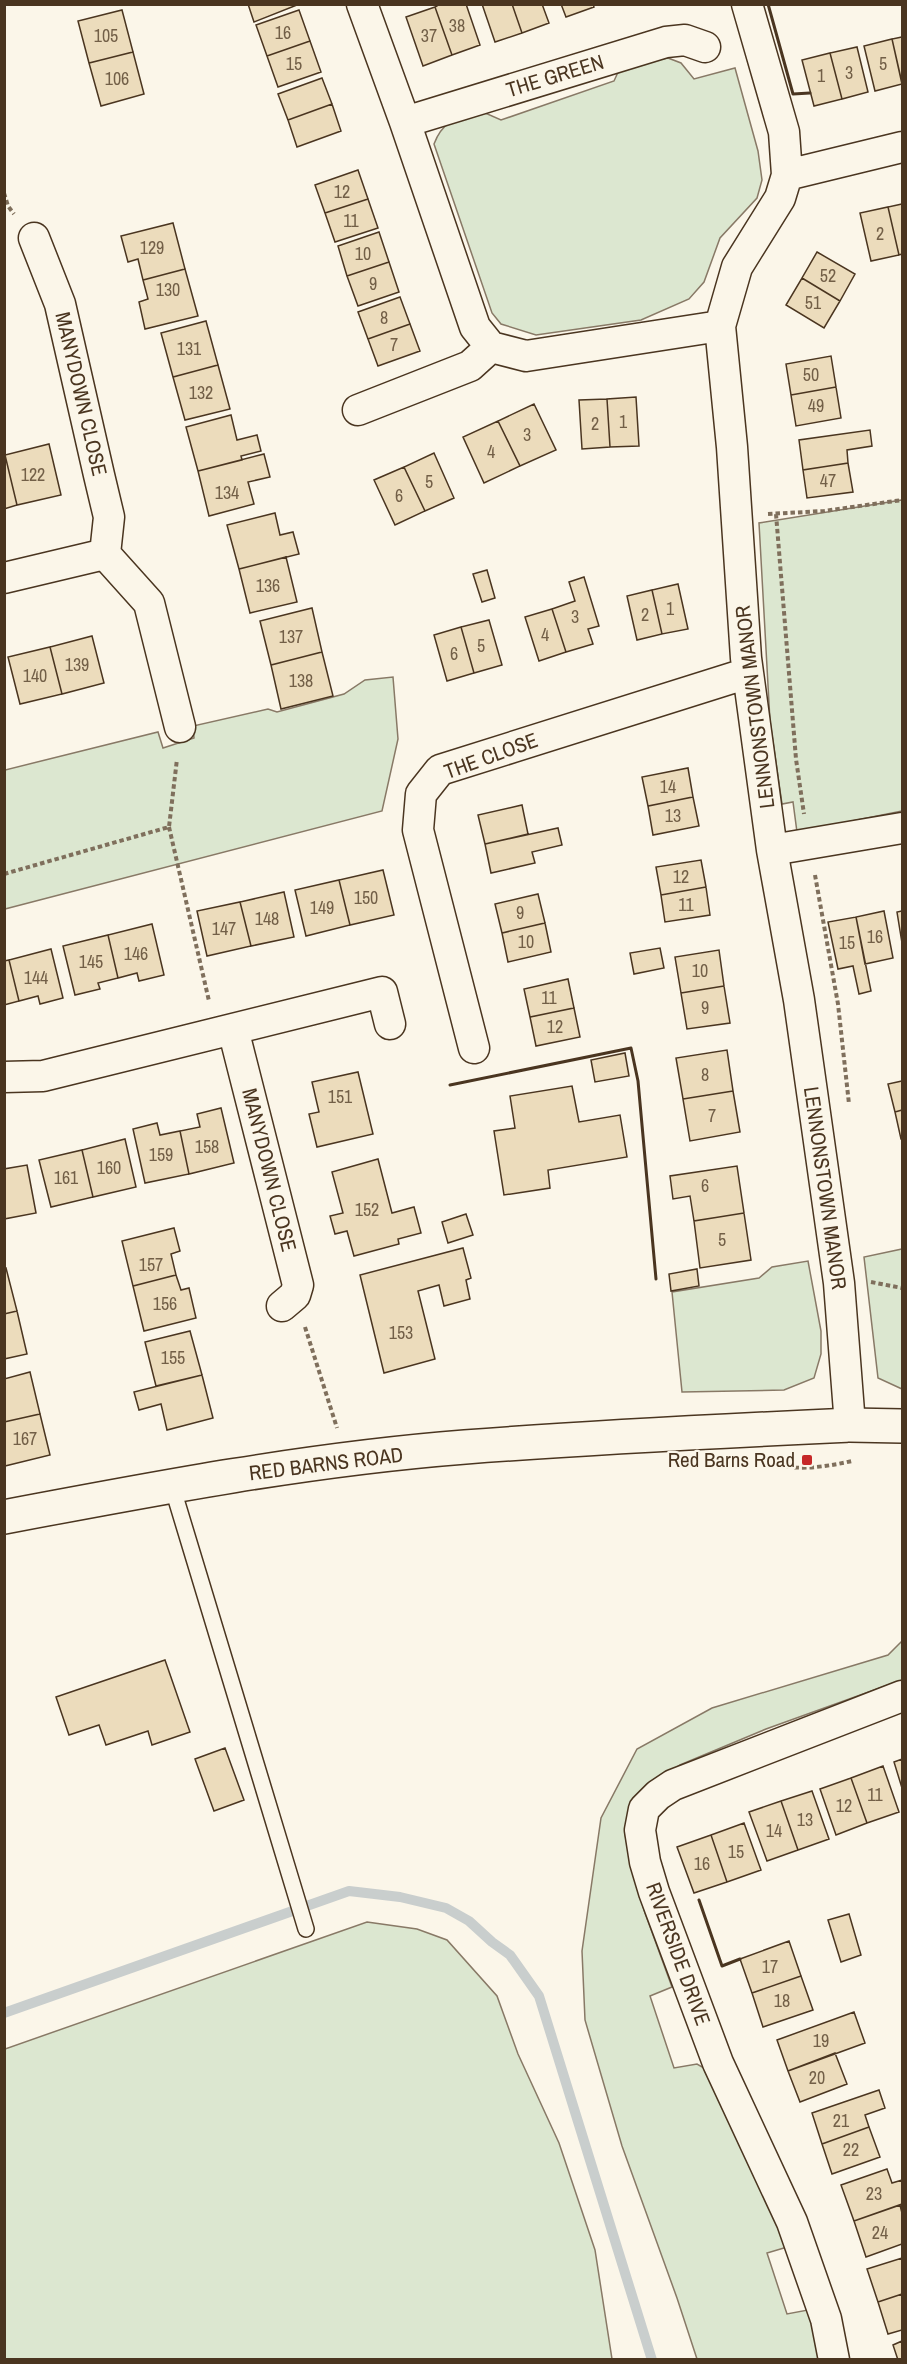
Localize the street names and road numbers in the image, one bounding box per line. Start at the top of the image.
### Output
street label: THE GREEN [503,47,607,104]
street label: MANYDOWN CLOSE [49,309,114,479]
street label: LENNONSTOWN MANOR [728,604,781,810]
street label: THE CLOSE [440,725,542,786]
street label: MANYDOWN CLOSE [235,1085,304,1255]
street label: LENNONSTOWN MANOR [797,1085,854,1291]
street label: RED BARNS ROAD [247,1440,405,1487]
street label: RIVERSIDE DRIVE [639,1878,718,2029]

